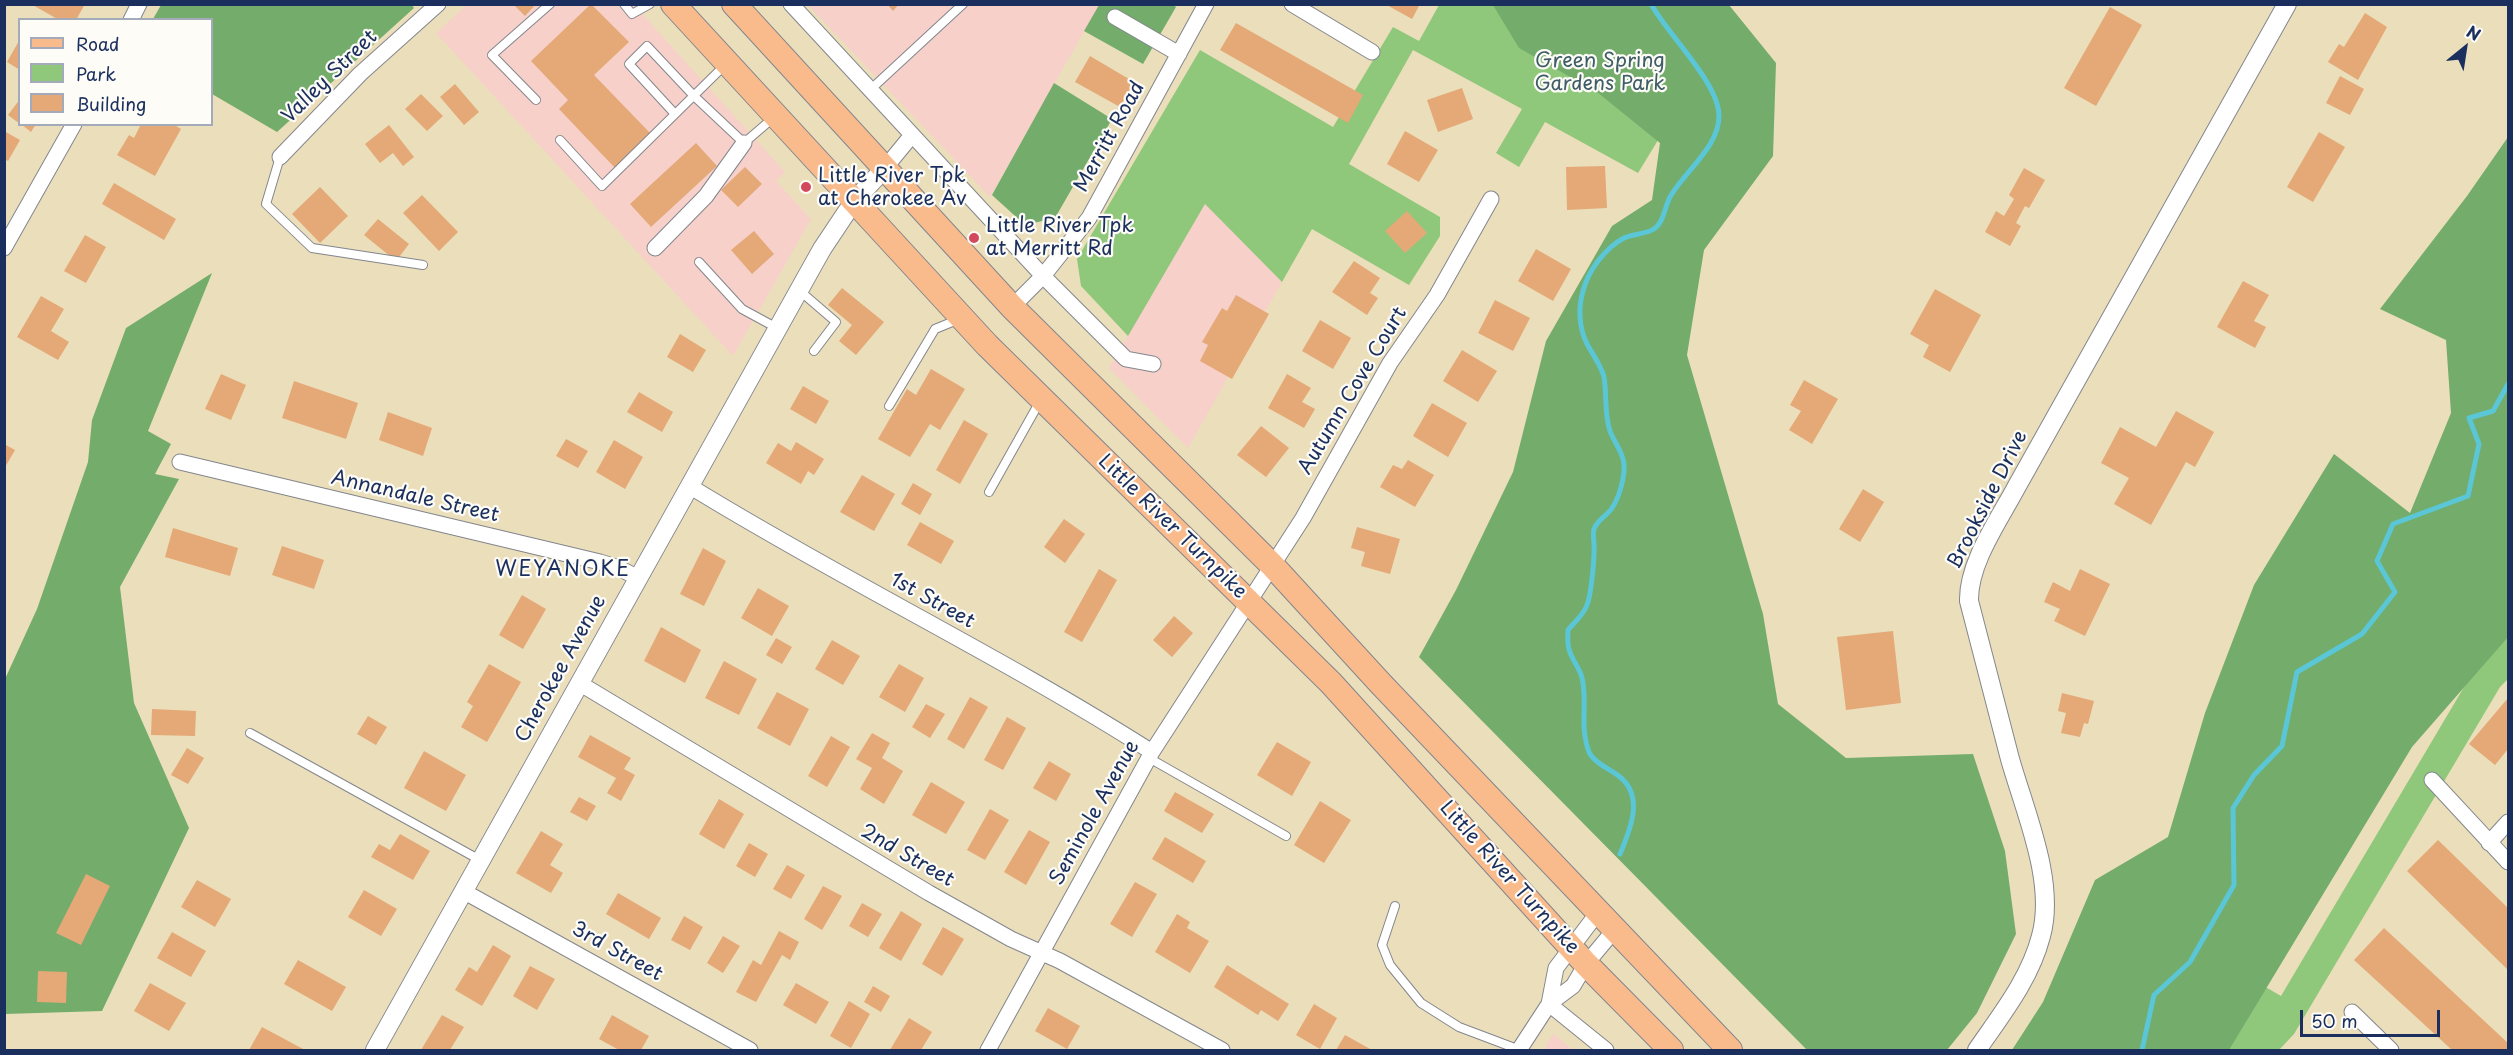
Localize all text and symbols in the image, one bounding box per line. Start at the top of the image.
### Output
legend [18,18,213,126]
north arrow [2435,18,2495,78]
text: N [2463,19,2485,46]
street label: Valley Street [277,25,383,129]
text: Road [76,30,120,57]
park label: Green Spring Gardens Park [1535,49,1665,96]
text: Park [76,60,116,87]
street label: Merritt Road [1070,78,1150,196]
text: Building [76,90,146,117]
place label: Little River Tpk at Cherokee Av [818,164,966,211]
marker: Little River Tpk at Cherokee Av [799,180,813,194]
place label: Little River Tpk at Merritt Rd [986,214,1134,261]
marker: Little River Tpk at Merritt Rd [967,231,981,245]
street label: Autumn Cove Court [1294,303,1412,479]
street label: Brookside Drive [1943,427,2033,573]
street label: Little River Turnpike [1093,450,1251,604]
street label: Annandale Street [329,466,501,528]
district label: WEYANOKE [496,557,630,583]
street label: 1st Street [885,568,979,634]
street label: Cherokee Avenue [511,591,611,747]
street label: Seminole Avenue [1045,736,1145,890]
street label: Little River Turnpike [1434,797,1584,959]
street label: 2nd Street [856,820,958,892]
street label: 3rd Street [567,917,667,987]
scale bar [2303,998,2442,1036]
text: 50 m [2311,1007,2358,1034]

